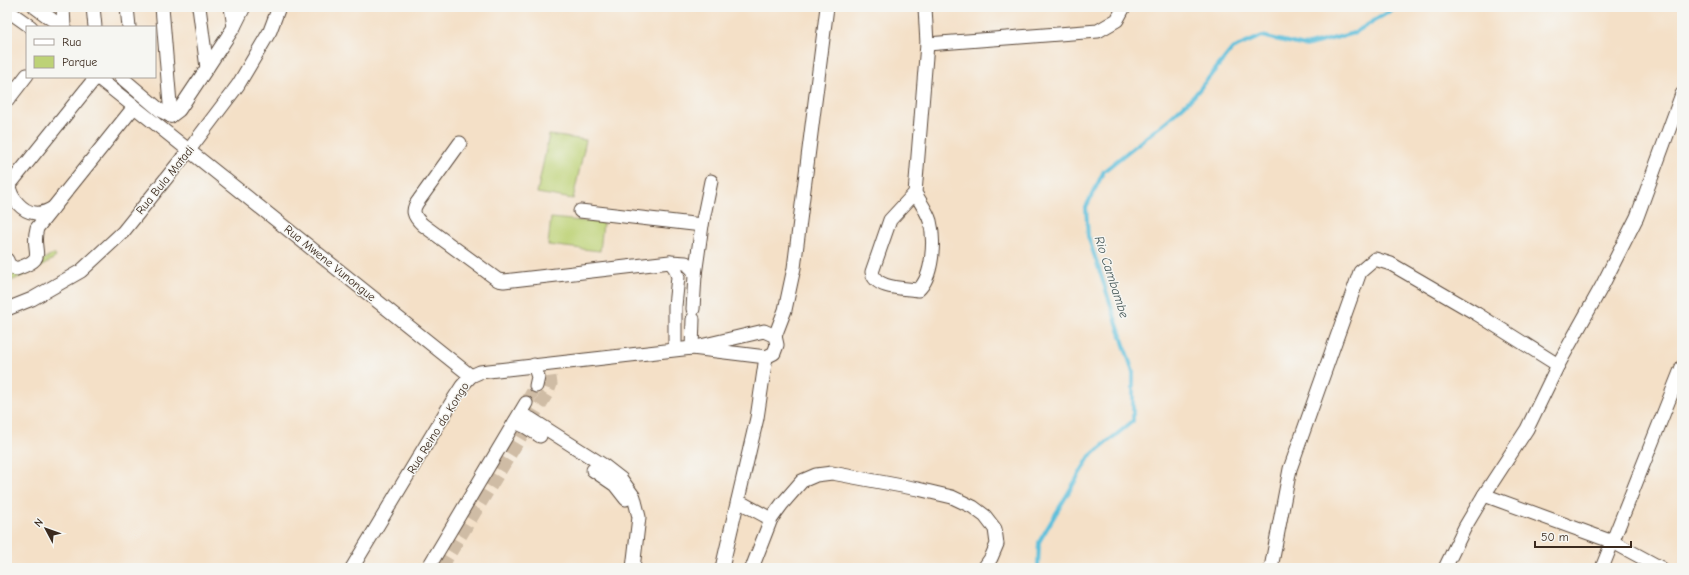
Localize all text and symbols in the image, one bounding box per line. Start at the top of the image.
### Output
legend [26,26,156,78]
text: Rua [62,35,81,49]
text: Parque [62,55,97,69]
street label: Rua Bula Matadi [133,143,197,217]
street label: Rua Mwene Vunongue [281,222,379,304]
water label: Rio Cambambe [1092,234,1132,320]
street label: Rua Reino do Kongo [404,380,472,476]
north arrow [26,509,66,549]
text: N [32,516,46,530]
scale bar [1535,523,1631,549]
text: 50 m [1541,530,1569,544]

